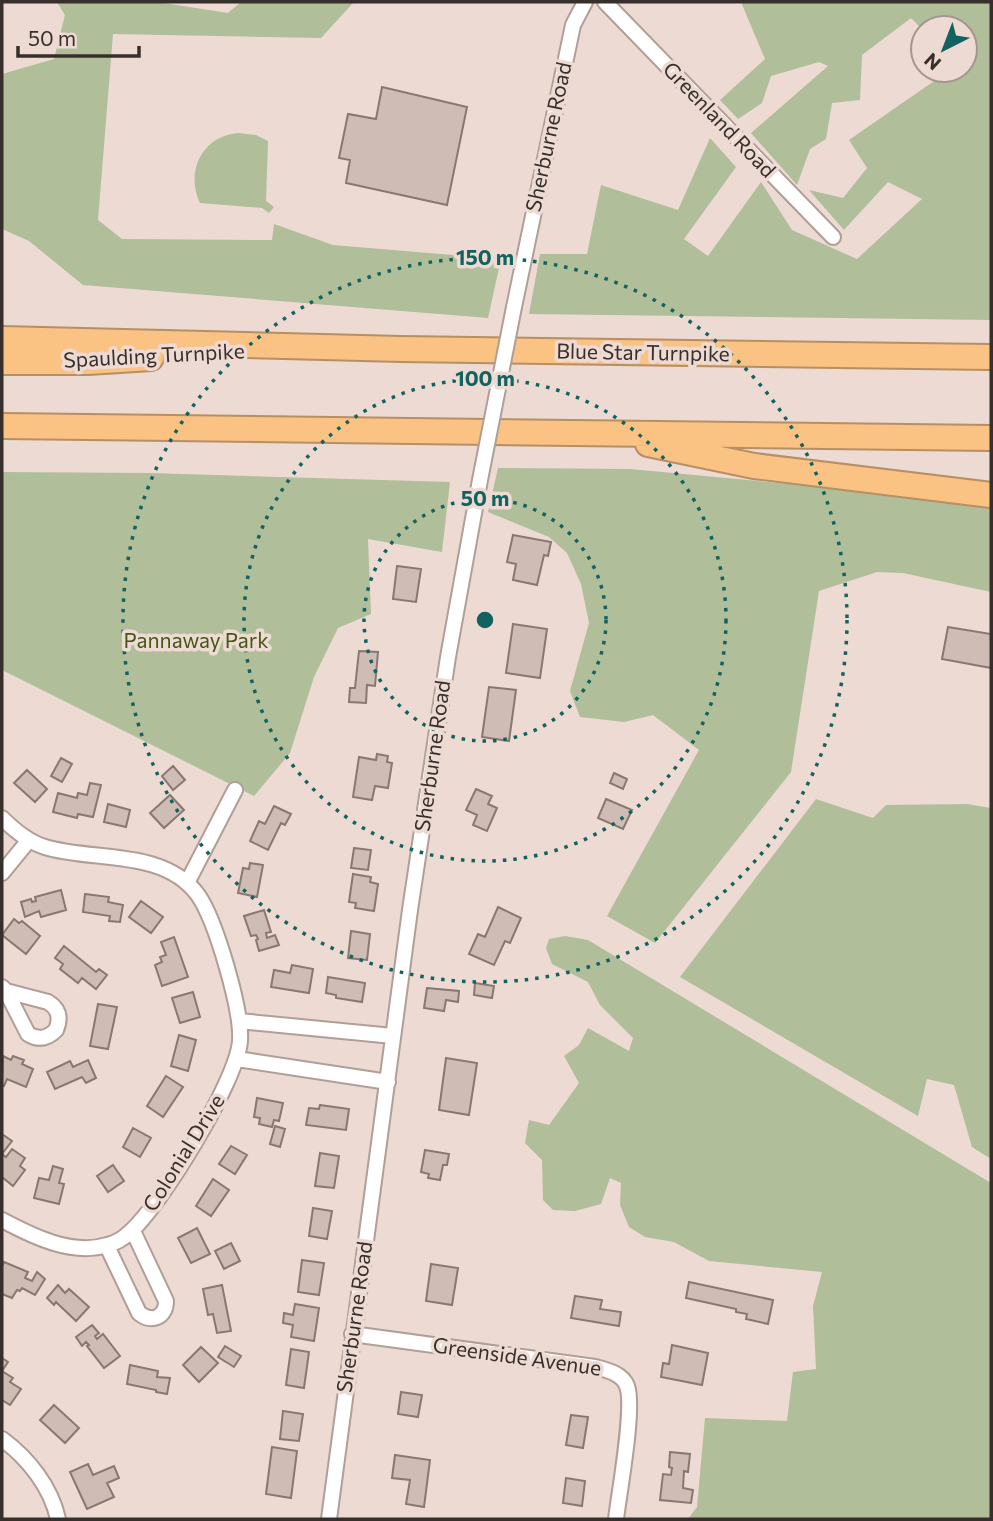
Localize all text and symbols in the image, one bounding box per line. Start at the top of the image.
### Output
scale bar [18,14,138,58]
north arrow [909,14,979,84]
text: 50 m [28,25,76,50]
text: N [919,49,945,75]
street label: Greenland Road [659,56,782,182]
street label: Sherburne Road [519,59,576,214]
text: 150 m [456,244,514,269]
street label: Spaulding Turnpike [63,337,245,372]
street label: Blue Star Turnpike [556,337,730,366]
text: 100 m [455,365,515,390]
text: 50 m [461,485,509,510]
centre of rings [473,608,497,632]
park label: Pannaway Park [123,627,269,652]
street label: Sherburne Road [409,679,455,833]
street label: Colonial Drive [137,1089,229,1215]
street label: Sherburne Road [331,1240,377,1394]
street label: Greenside Avenue [431,1331,603,1380]

